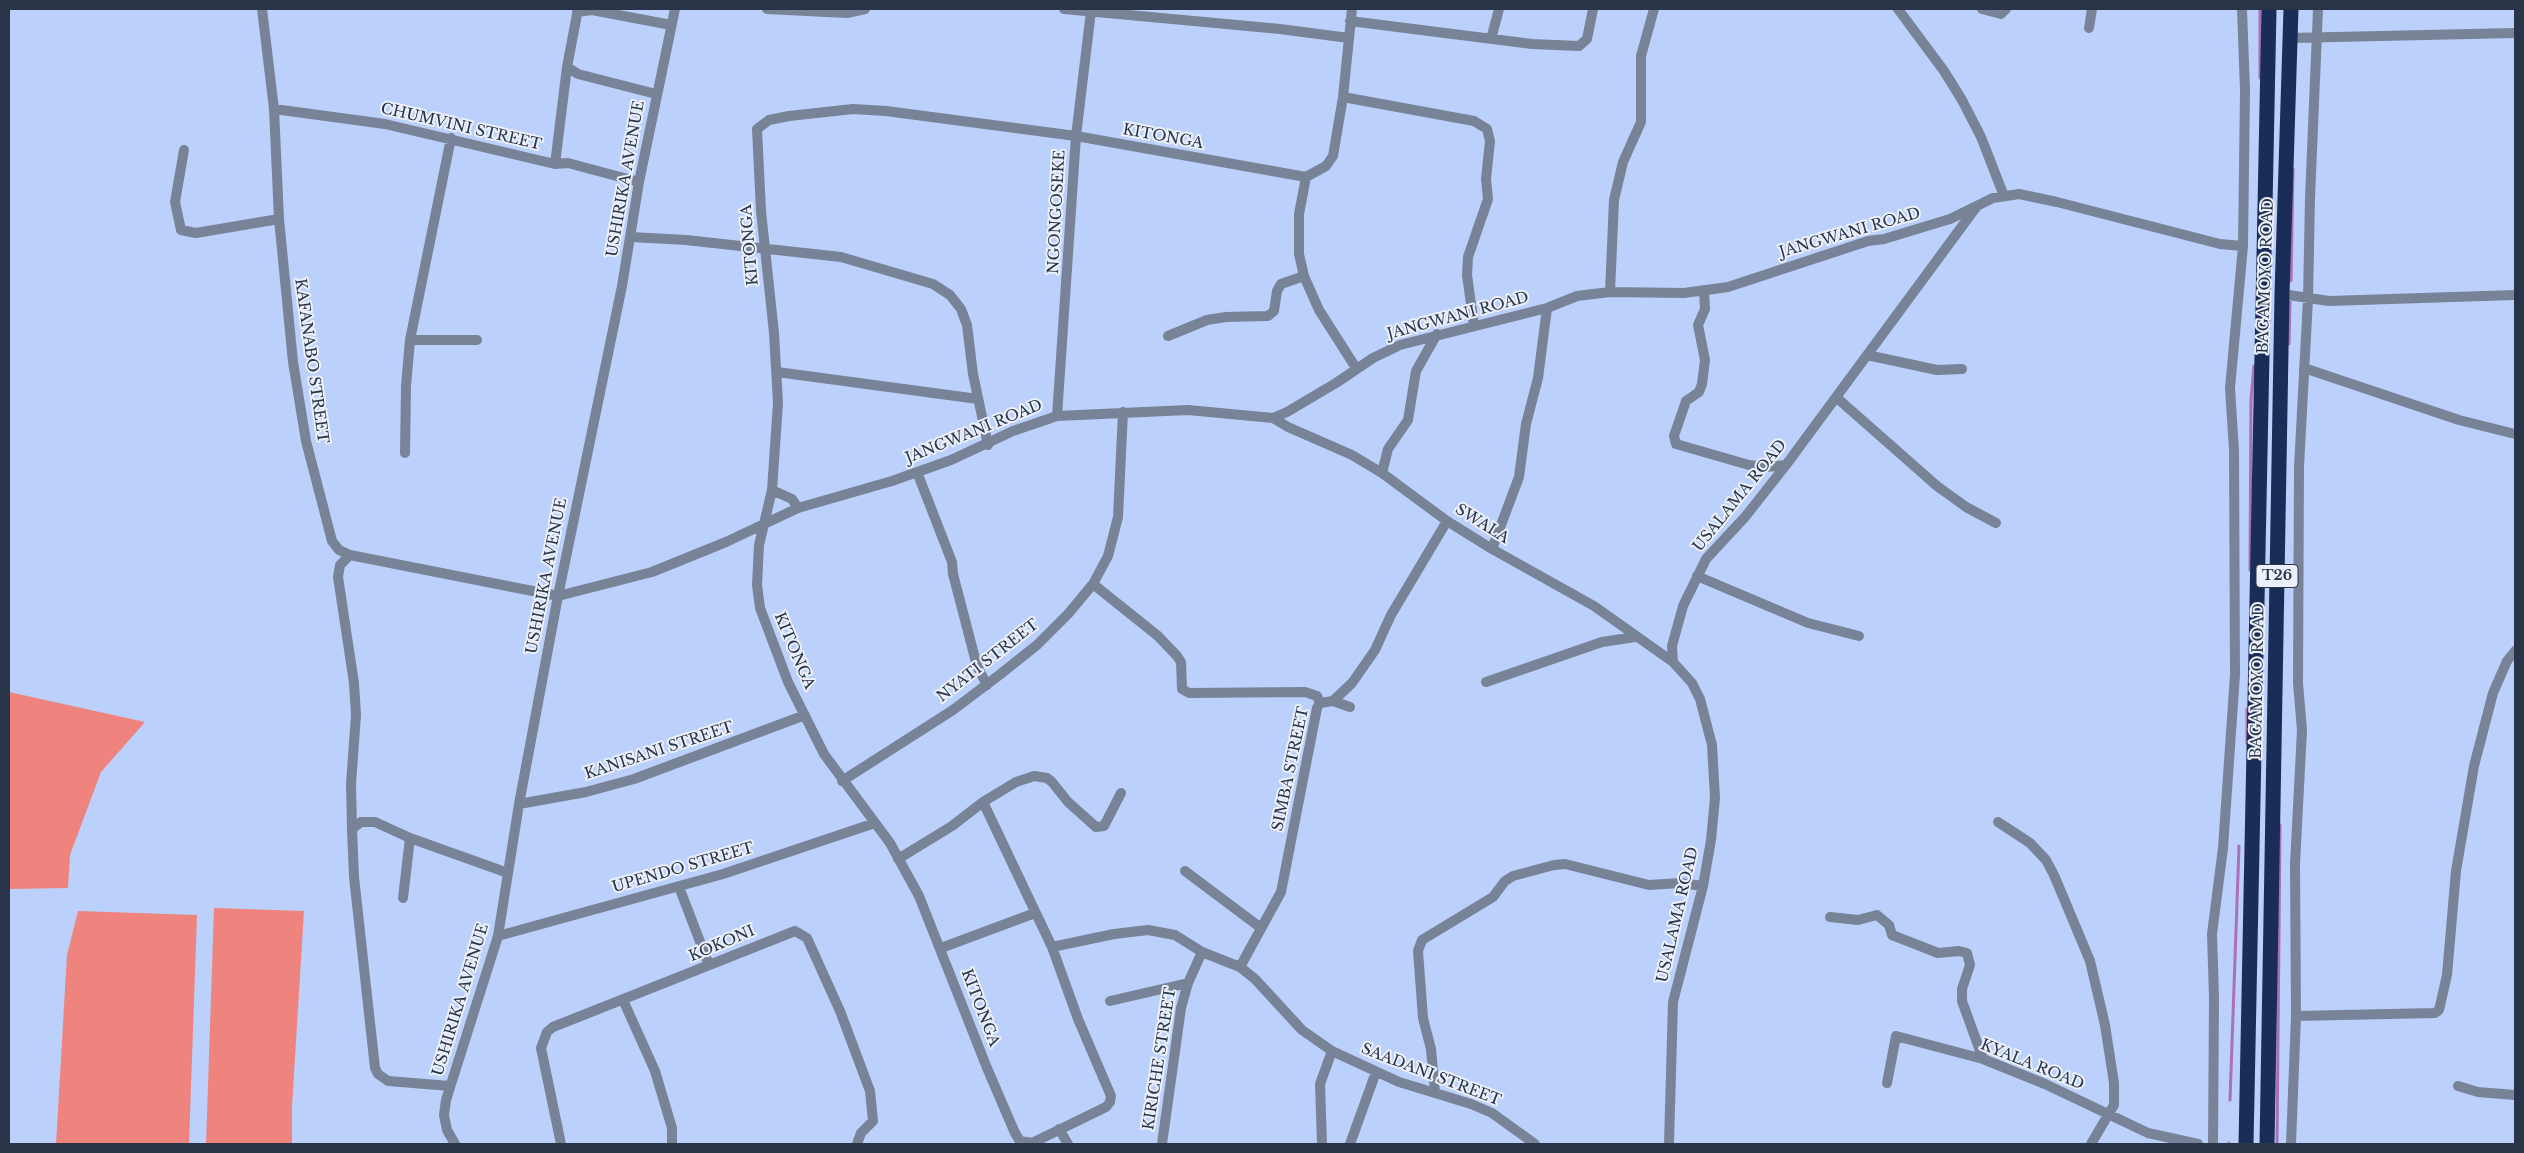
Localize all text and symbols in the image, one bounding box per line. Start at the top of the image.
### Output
street label: USHIRIKA AVENUE [603,99,649,259]
street label: CHUMVINI STREET [379,100,543,154]
street label: KITONGA [1121,121,1205,153]
street label: NGONGOSEKE [1045,150,1069,274]
street label: BAGAMOYO ROAD [2254,198,2278,354]
street label: KITONGA [737,204,763,286]
street label: JANGWANI ROAD [1777,204,1923,262]
street label: KAFANABO STREET [291,278,331,444]
street label: JANGWANI ROAD [1385,288,1531,344]
street label: JANGWANI ROAD [903,396,1045,468]
street label: USALAMA ROAD [1689,436,1791,556]
street label: USHIRIKA AVENUE [523,496,571,656]
street label: SWALA [1452,500,1512,548]
road number: T26 [2256,564,2298,588]
street label: BAGAMOYO ROAD [2248,603,2268,759]
street label: KITONGA [770,610,818,692]
street label: NYATI STREET [934,616,1042,706]
street label: SIMBA STREET [1269,705,1313,833]
street label: KANISANI STREET [582,718,736,784]
street label: UPENDO STREET [610,839,756,897]
street label: USALAMA ROAD [1654,845,1702,985]
street label: USHIRIKA AVENUE [429,922,493,1078]
street label: KOKONI [686,922,758,966]
street label: KITONGA [957,967,1003,1049]
street label: KIRICHE STREET [1140,986,1180,1132]
street label: KYALA ROAD [1978,1036,2086,1094]
street label: SAADANI STREET [1359,1040,1503,1110]

